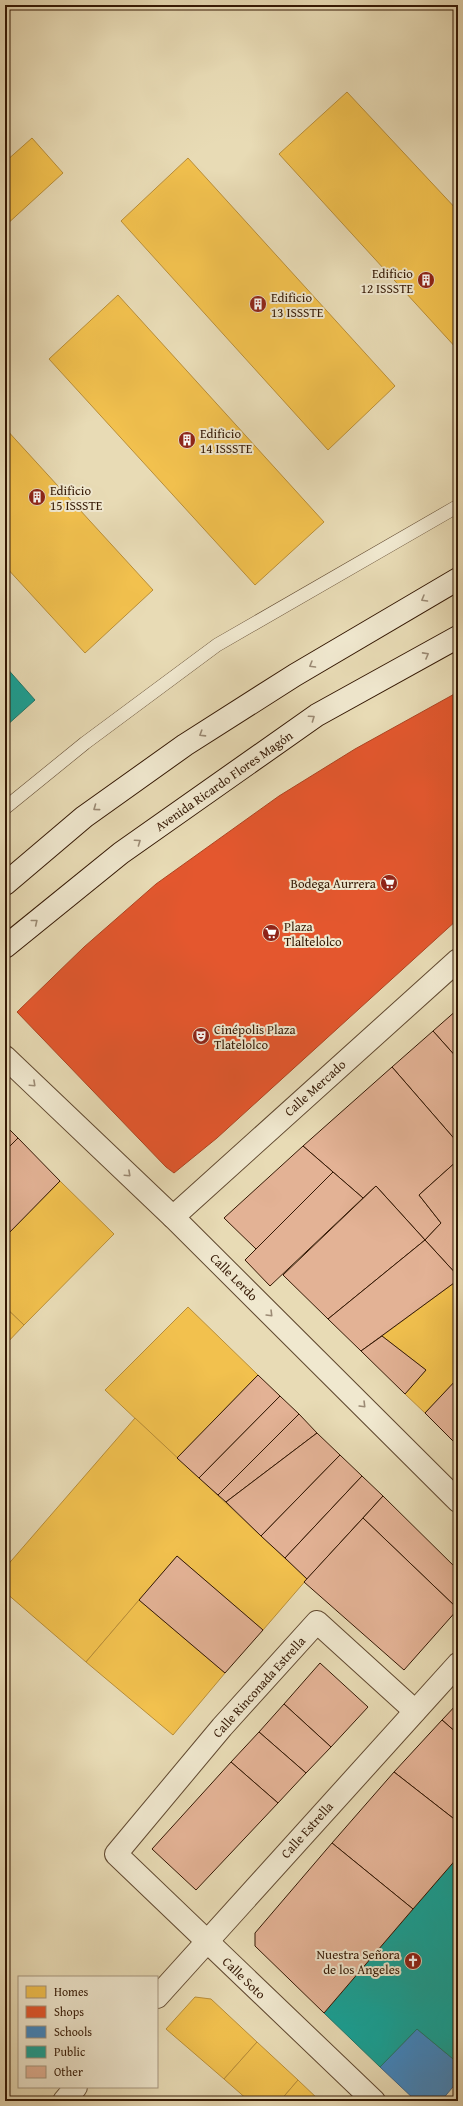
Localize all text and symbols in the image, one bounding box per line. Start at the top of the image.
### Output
place label: Edificio 12 ISSSTE [361,264,413,298]
building icon: Edificio 12 ISSSTE [416,270,436,290]
place label: Edificio 13 ISSSTE [271,288,324,322]
building icon: Edificio 13 ISSSTE [248,294,268,314]
place label: Edificio 14 ISSSTE [200,424,253,458]
building icon: Edificio 14 ISSSTE [177,430,197,450]
place label: Edificio 15 ISSSTE [50,481,103,515]
building icon: Edificio 15 ISSSTE [27,487,47,507]
one-way arrow [421,594,428,602]
one-way arrow [422,652,429,660]
one-way arrow [309,660,316,667]
one-way arrow [308,716,315,723]
street label: Avenida Ricardo Flores Magón [151,726,297,836]
one-way arrow [199,729,206,736]
one-way arrow [93,803,100,810]
one-way arrow [133,840,140,847]
supermarket icon: Bodega Aurrera [379,873,399,893]
place label: Bodega Aurrera [291,874,377,893]
place label: Plaza Tlaltelolco [284,917,342,951]
one-way arrow [31,920,38,927]
supermarket icon: Plaza Tlaltelolco [261,923,281,943]
place label: Cinépolis Plaza Tlatelolco [214,1020,297,1054]
theatre icon: Cinépolis Plaza Tlatelolco [191,1026,211,1046]
street label: Calle Mercado [280,1055,350,1121]
one-way arrow [28,1079,36,1087]
one-way arrow [123,1169,131,1176]
street label: Calle Lerdo [206,1249,262,1305]
one-way arrow [265,1309,273,1317]
one-way arrow [358,1401,365,1408]
street label: Calle Rinconada Estrella [208,1631,310,1742]
street label: Calle Estrella [276,1797,338,1863]
place label: Nuestra Señora de los Angeles [317,1945,401,1979]
church icon: Nuestra Señora de los Angeles [403,1951,423,1971]
street label: Calle Soto [218,1953,270,2004]
legend [18,1976,158,2088]
text: Homes [54,1983,89,2000]
text: Shops [54,2003,84,2020]
text: Schools [54,2023,92,2040]
text: Public [54,2043,86,2060]
text: Other [54,2063,83,2080]

